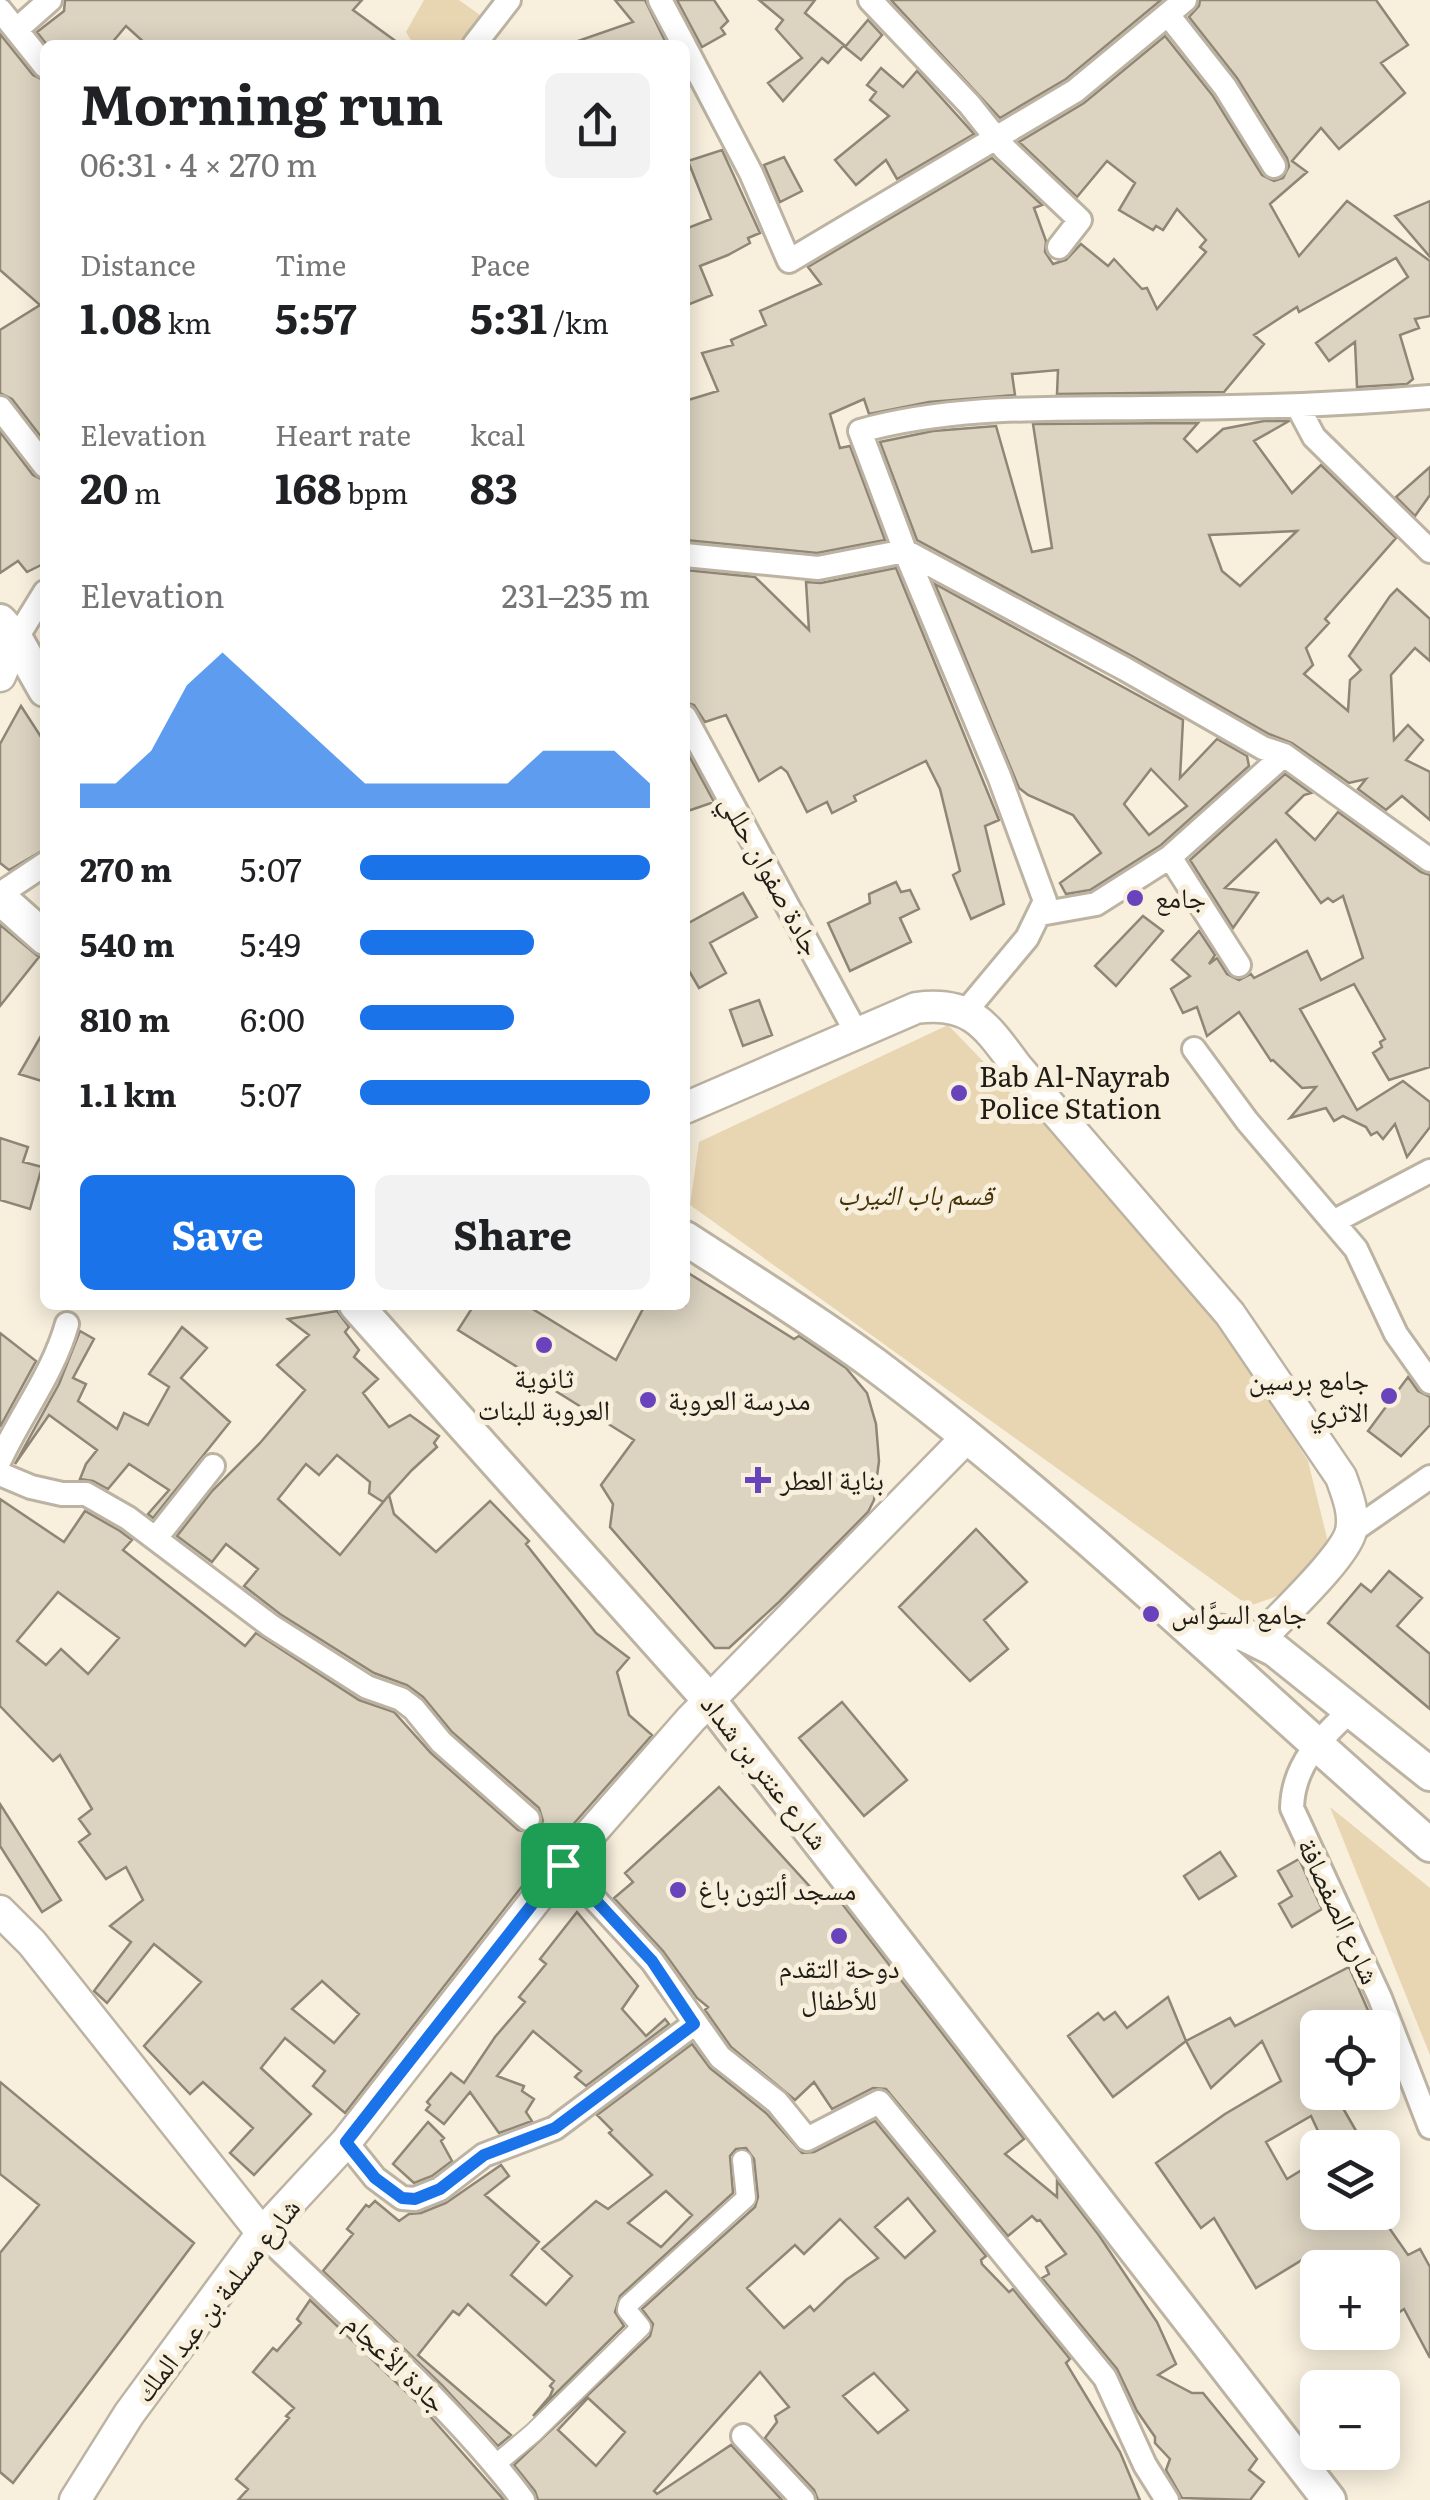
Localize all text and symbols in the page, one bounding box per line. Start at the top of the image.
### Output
text: Morning run [80,60,443,142]
button: share [545,73,650,178]
text: 06:31 · 4 × 270 m [80,139,317,187]
text: Distance [80,243,196,285]
text: Time [275,243,346,285]
text: Pace [470,243,530,285]
text: 1.08 [80,285,162,347]
text: 5:57 [275,285,356,347]
text: 5:31 [470,285,547,347]
text: km [162,301,212,343]
text: /km [547,301,609,343]
text: Elevation [80,413,207,455]
text: Heart rate [275,413,411,455]
text: kcal [470,413,525,455]
text: 20 [80,455,128,517]
text: 168 [275,455,342,517]
text: 83 [470,455,518,517]
text: m [128,471,161,513]
text: bpm [342,471,408,513]
text: Elevation [80,570,225,618]
text: 231–235 m [502,570,650,618]
street label: جادة صفوان حللي [707,786,834,964]
text: 270 m [80,844,172,892]
text: 5:07 [240,844,302,892]
place label: جامع [1155,875,1206,917]
marker: جامع [1124,887,1146,909]
text: 540 m [80,919,175,967]
text: 5:49 [240,919,301,967]
text: 810 m [80,994,170,1042]
text: 6:00 [240,994,305,1042]
place label: Bab Al-Nayrab Police Station [979,1054,1170,1128]
text: 1.1 km [80,1069,177,1117]
text: 5:07 [240,1069,302,1117]
marker: Bab Al-Nayrab Police Station [948,1082,970,1104]
park label: قسم باب النيرب [837,1172,996,1214]
button: Save [80,1175,355,1290]
button: Share [375,1175,650,1290]
marker: ثانوية العروبة للبنات [533,1334,555,1356]
place label: ثانوية العروبة للبنات [478,1355,610,1429]
place label: جامع برسين الاثري [1248,1357,1369,1435]
place label: مدرسة العروبة [668,1377,811,1419]
marker: جامع برسين الاثري [1378,1385,1400,1407]
marker: مدرسة العروبة [637,1389,659,1411]
place label: بناية العطر [779,1457,884,1499]
marker: بناية العطر [745,1467,771,1493]
place label: جامع السوَّاس [1171,1591,1307,1633]
marker: جامع السوَّاس [1140,1603,1162,1625]
street label: شارع عنتر بن شداد [692,1684,841,1858]
pin [521,1823,606,1908]
street label: شارع الصفصافة [1289,1830,1393,1990]
icon: arrive [536,1838,591,1893]
place label: مسجد ألتون باغ [698,1867,856,1909]
marker: مسجد ألتون باغ [667,1879,689,1901]
marker: دوحة التقدم للأطفال [828,1925,850,1947]
place label: دوحة التقدم للأطفال [778,1945,900,2019]
map controls [1300,2010,1400,2470]
button: locate [1300,2010,1400,2110]
button: layers [1300,2130,1400,2230]
street label: شارع مسلمة بن عبد الملك [122,2188,309,2410]
button: + [1300,2250,1400,2350]
street label: جادة الأعجام [337,2302,458,2421]
button: − [1300,2370,1400,2470]

